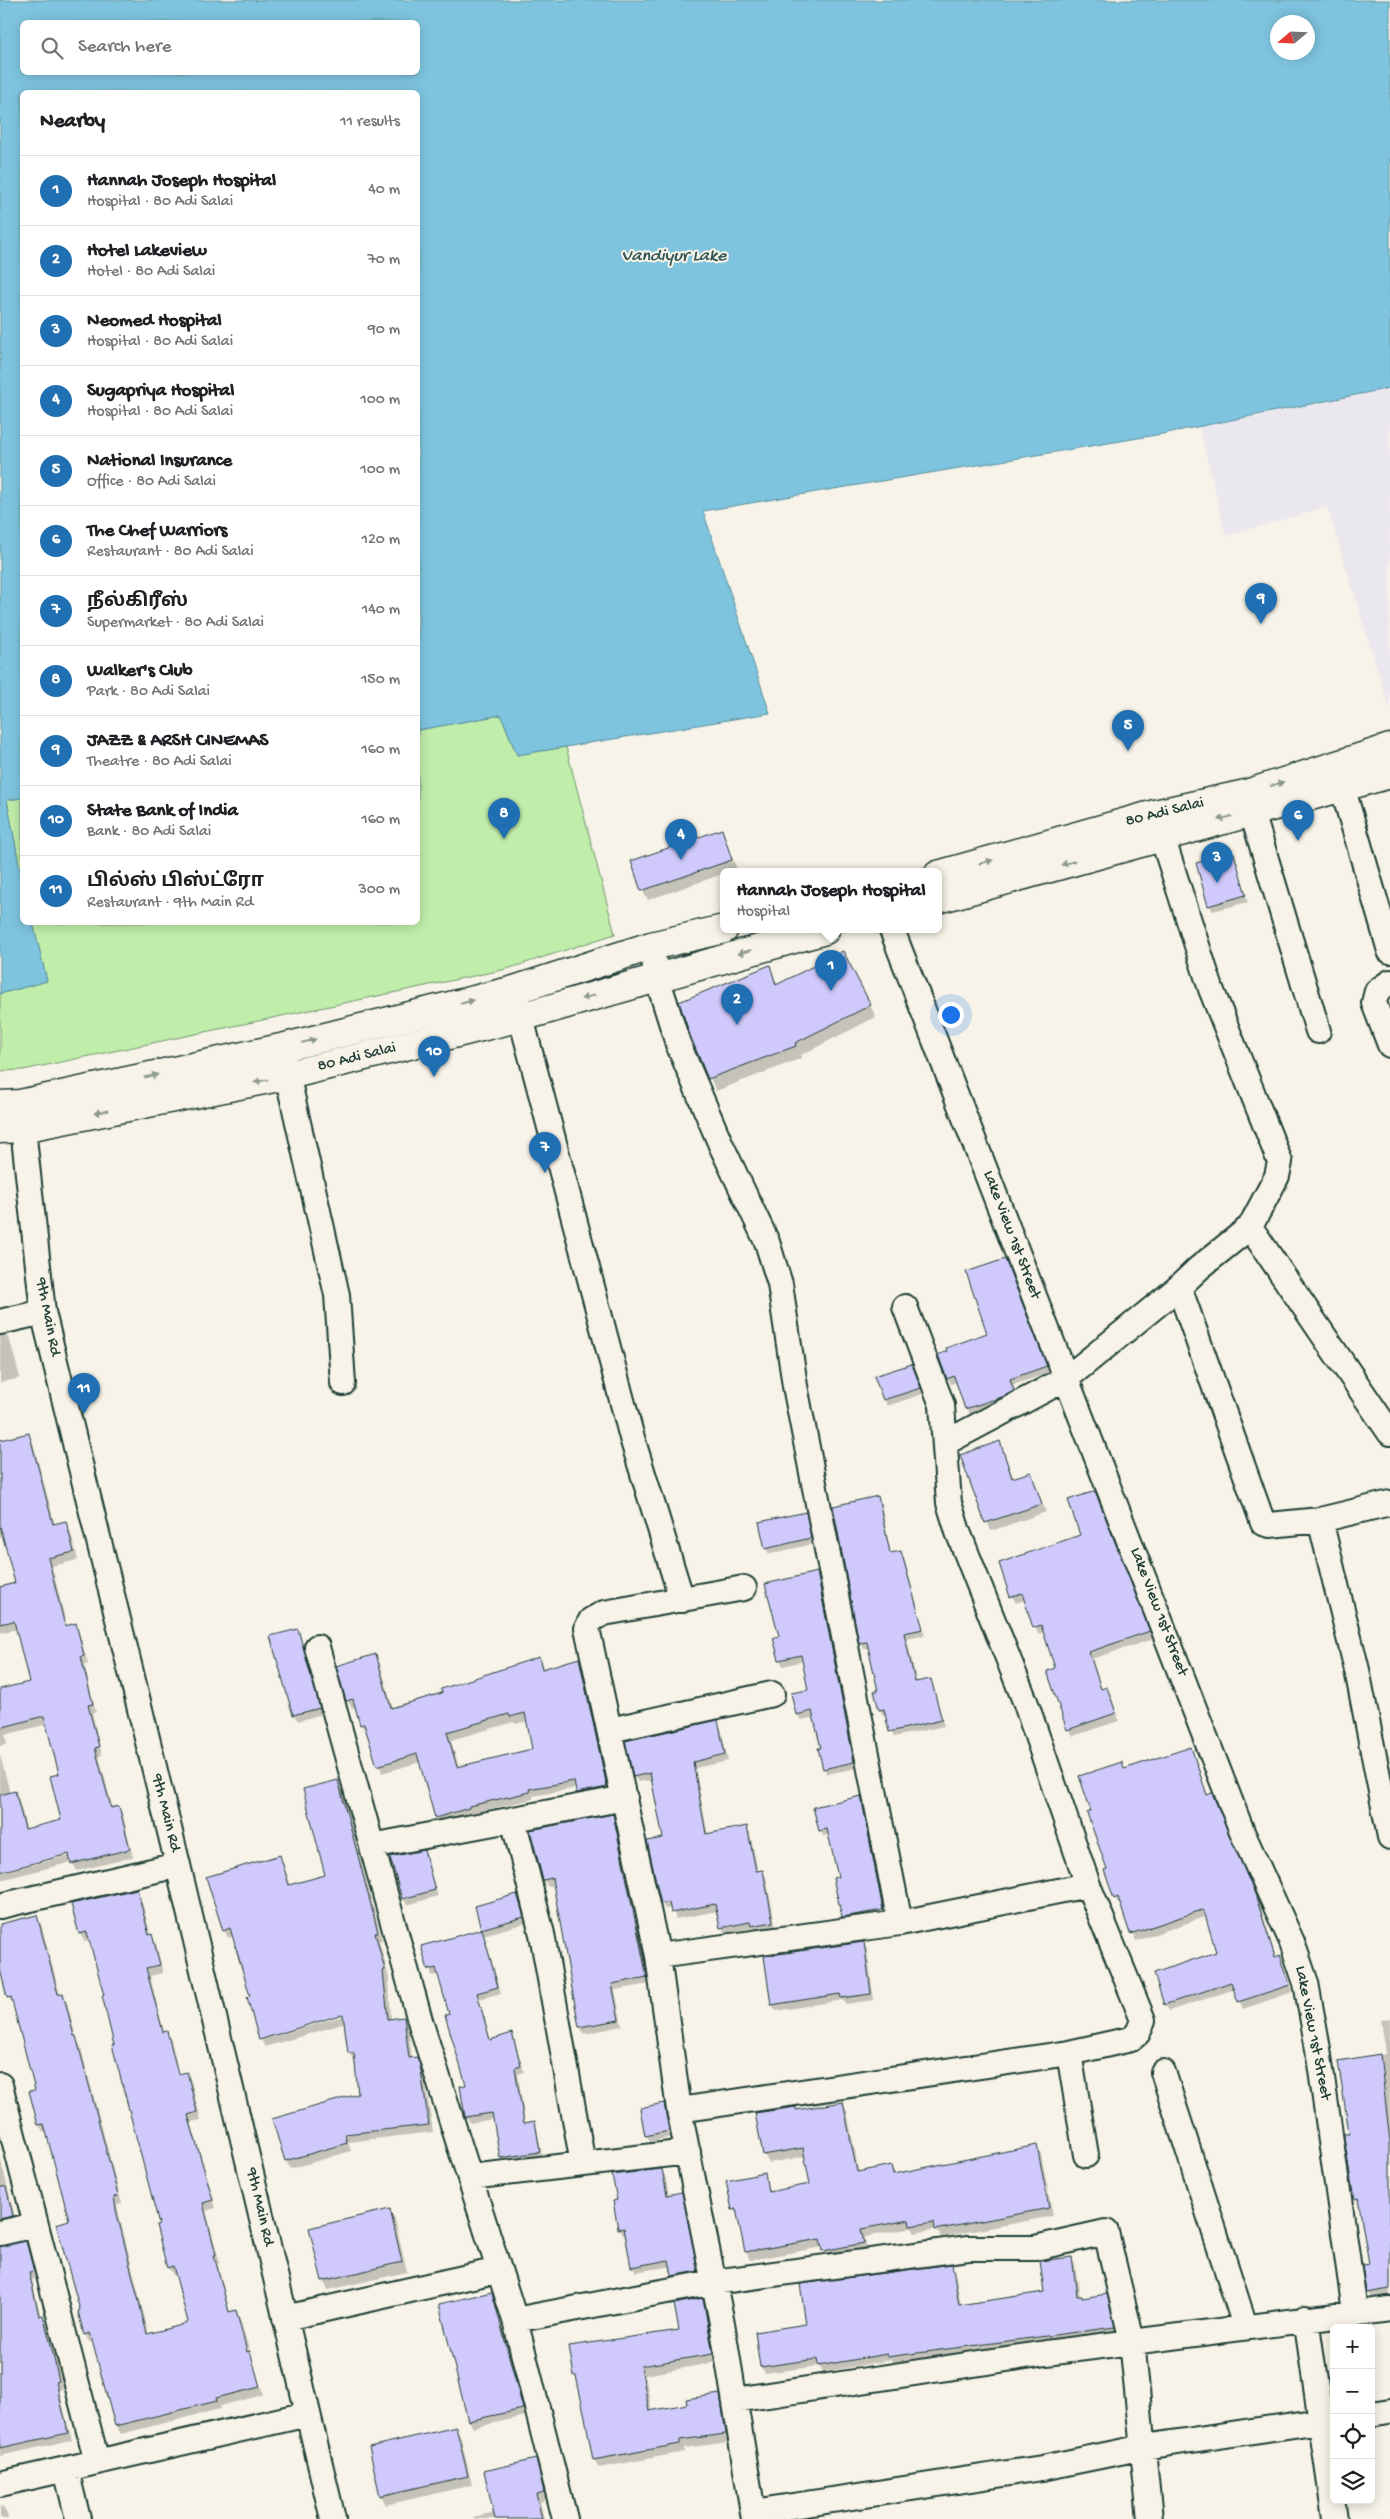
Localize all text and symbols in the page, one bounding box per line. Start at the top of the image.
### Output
north arrow [1270,15,1315,60]
search box [20,20,420,75]
icon: search [38,34,66,62]
text: Search here [78,36,172,59]
text: Nearby [40,110,105,135]
text: 11 results [340,113,400,132]
text: Hannah Joseph Hospital [87,170,276,193]
text: 1 [53,181,59,200]
text: 40 m [368,181,400,200]
text: Hospital · 80 Adi Salai [87,193,233,212]
text: Hotel Lakeview [87,240,207,263]
water label: Vandiyur Lake [622,246,727,267]
text: 2 [52,251,60,270]
text: 70 m [367,251,400,270]
text: Hotel · 80 Adi Salai [87,263,215,282]
text: Neomed Hospital [87,310,222,333]
text: 3 [52,321,60,340]
text: 90 m [368,321,400,340]
text: Hospital · 80 Adi Salai [87,333,233,352]
text: Sugapriya Hospital [87,380,234,403]
text: 4 [52,391,60,410]
text: 100 m [360,391,400,410]
text: Hospital · 80 Adi Salai [87,403,233,422]
text: National Insurance [87,450,232,473]
text: 5 [52,461,60,480]
text: 100 m [360,461,400,480]
text: Office · 80 Adi Salai [87,473,216,492]
text: The Chef Warriors [87,520,227,543]
text: 6 [52,531,60,550]
text: 120 m [361,531,400,550]
text: Restaurant · 80 Adi Salai [87,543,254,562]
pin: 9 [1245,583,1277,624]
text: நீல்கிரீஸ் [87,591,188,614]
text: 7 [52,601,60,620]
text: 140 m [362,601,400,620]
text: Supermarket · 80 Adi Salai [87,614,264,633]
text: Walker's Club [87,660,193,683]
text: 8 [52,671,60,690]
text: 150 m [361,671,400,690]
text: Park · 80 Adi Salai [87,683,210,702]
pin: 5 [1112,710,1144,751]
text: JAZZ & ARSH CINEMAS [87,730,268,753]
text: 9 [52,741,60,760]
text: 160 m [361,741,400,760]
text: Theatre · 80 Adi Salai [87,753,232,772]
one-way arrow [1270,779,1285,787]
street label: 80 Adi Salai [1124,794,1206,832]
pin: 8 [488,798,520,839]
text: State Bank of India [87,800,238,823]
pin: 6 [1282,800,1314,841]
text: 10 [48,811,64,830]
text: 160 m [361,811,400,830]
one-way arrow [1217,815,1232,823]
pin: 4 [665,819,697,860]
text: Bank · 80 Adi Salai [87,823,211,842]
pin: 3 [1201,842,1233,883]
one-way arrow [978,858,993,866]
one-way arrow [1061,859,1076,867]
popup [720,868,942,933]
text: பில்ஸ் பிஸ்ட்ரோ [87,871,264,894]
text: Hannah Joseph Hospital [736,880,926,903]
text: 11 [50,881,62,900]
text: 300 m [358,881,400,900]
text: Restaurant · 9th Main Rd [87,894,253,913]
text: Hospital [736,903,790,922]
one-way arrow [736,949,751,957]
pin: 1 [815,950,847,991]
pin: 2 [721,984,753,1025]
one-way arrow [580,994,595,1002]
one-way arrow [460,998,475,1006]
your location [938,1002,964,1028]
pin: 10 [418,1036,450,1077]
one-way arrow [302,1037,317,1045]
street label: 80 Adi Salai [316,1039,398,1077]
one-way arrow [143,1072,158,1080]
one-way arrow [252,1077,268,1085]
one-way arrow [93,1109,109,1117]
pin: 7 [529,1132,561,1173]
street label: Lake View 1st Street [978,1168,1045,1303]
street label: 9th Main Rd [30,1275,64,1359]
pin: 11 [68,1373,100,1414]
street label: Lake View 1st Street [1125,1545,1192,1680]
street label: 9th Main Rd [146,1771,184,1855]
street label: Lake View 1st Street [1290,1964,1335,2103]
street label: 9th Main Rd [241,2165,278,2249]
map controls [1330,2324,1375,2504]
button: + [1330,2324,1375,2369]
button: − [1330,2369,1375,2414]
button: locate [1330,2414,1375,2459]
button: layers [1330,2459,1375,2504]

